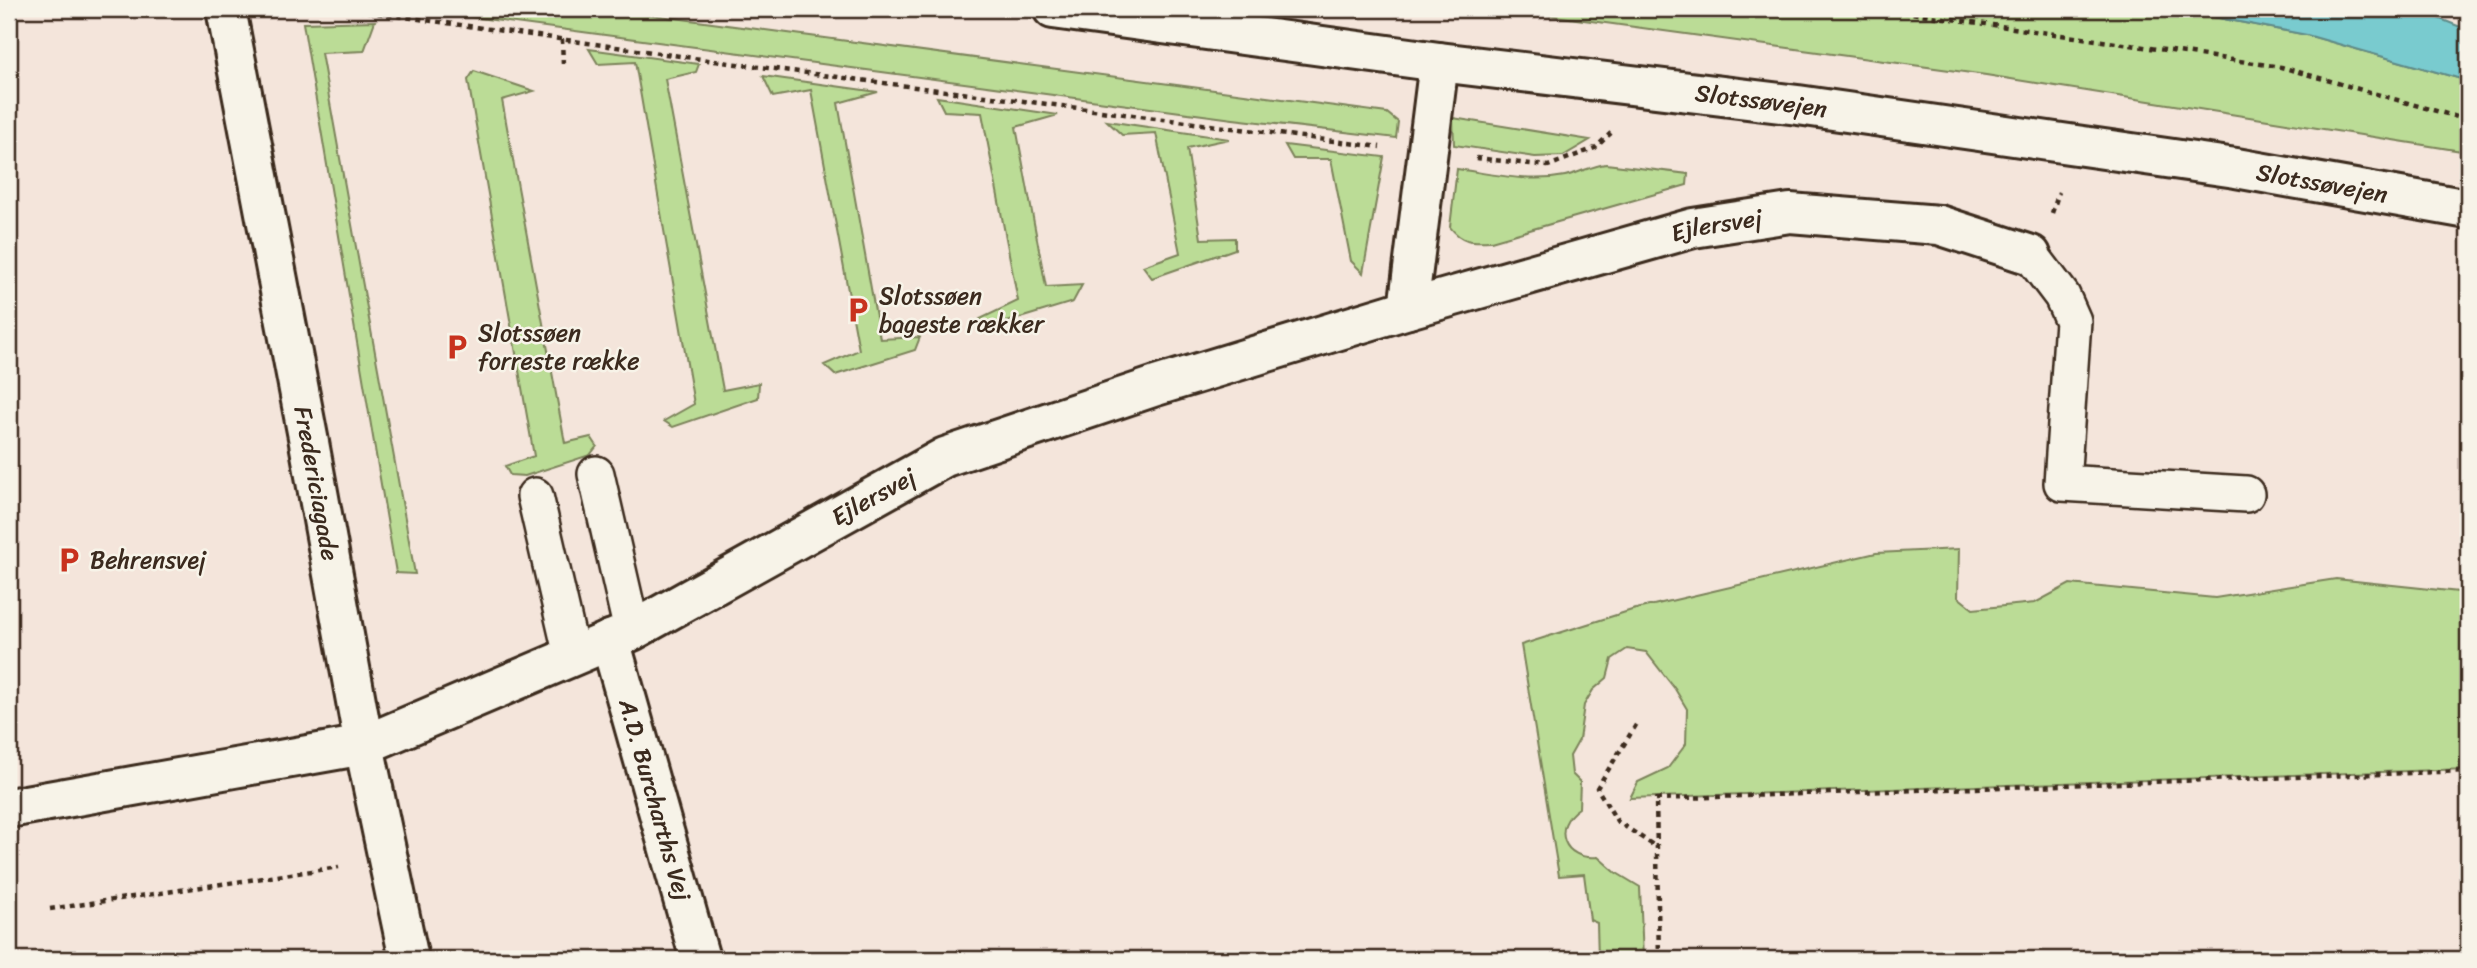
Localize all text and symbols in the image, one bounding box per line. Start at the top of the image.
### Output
street label: Slotssøvejen [1693,72,1830,130]
street label: Slotssøvejen [2253,151,2391,215]
street label: Ejlersvej [1666,196,1766,254]
place label: Slotssøen bageste rækker [879,275,1046,345]
parking icon: Slotssøen bageste rækker [843,295,873,325]
place label: Slotssøen forreste række [478,312,639,382]
parking icon: Slotssøen forreste række [442,332,472,362]
street label: Fredericiagade [282,403,351,564]
street label: Ejlersvej [823,456,925,537]
place label: Behrensvej [90,539,207,581]
parking icon: Behrensvej [54,545,84,575]
street label: A.D. Burcharths Vej [606,693,704,906]

